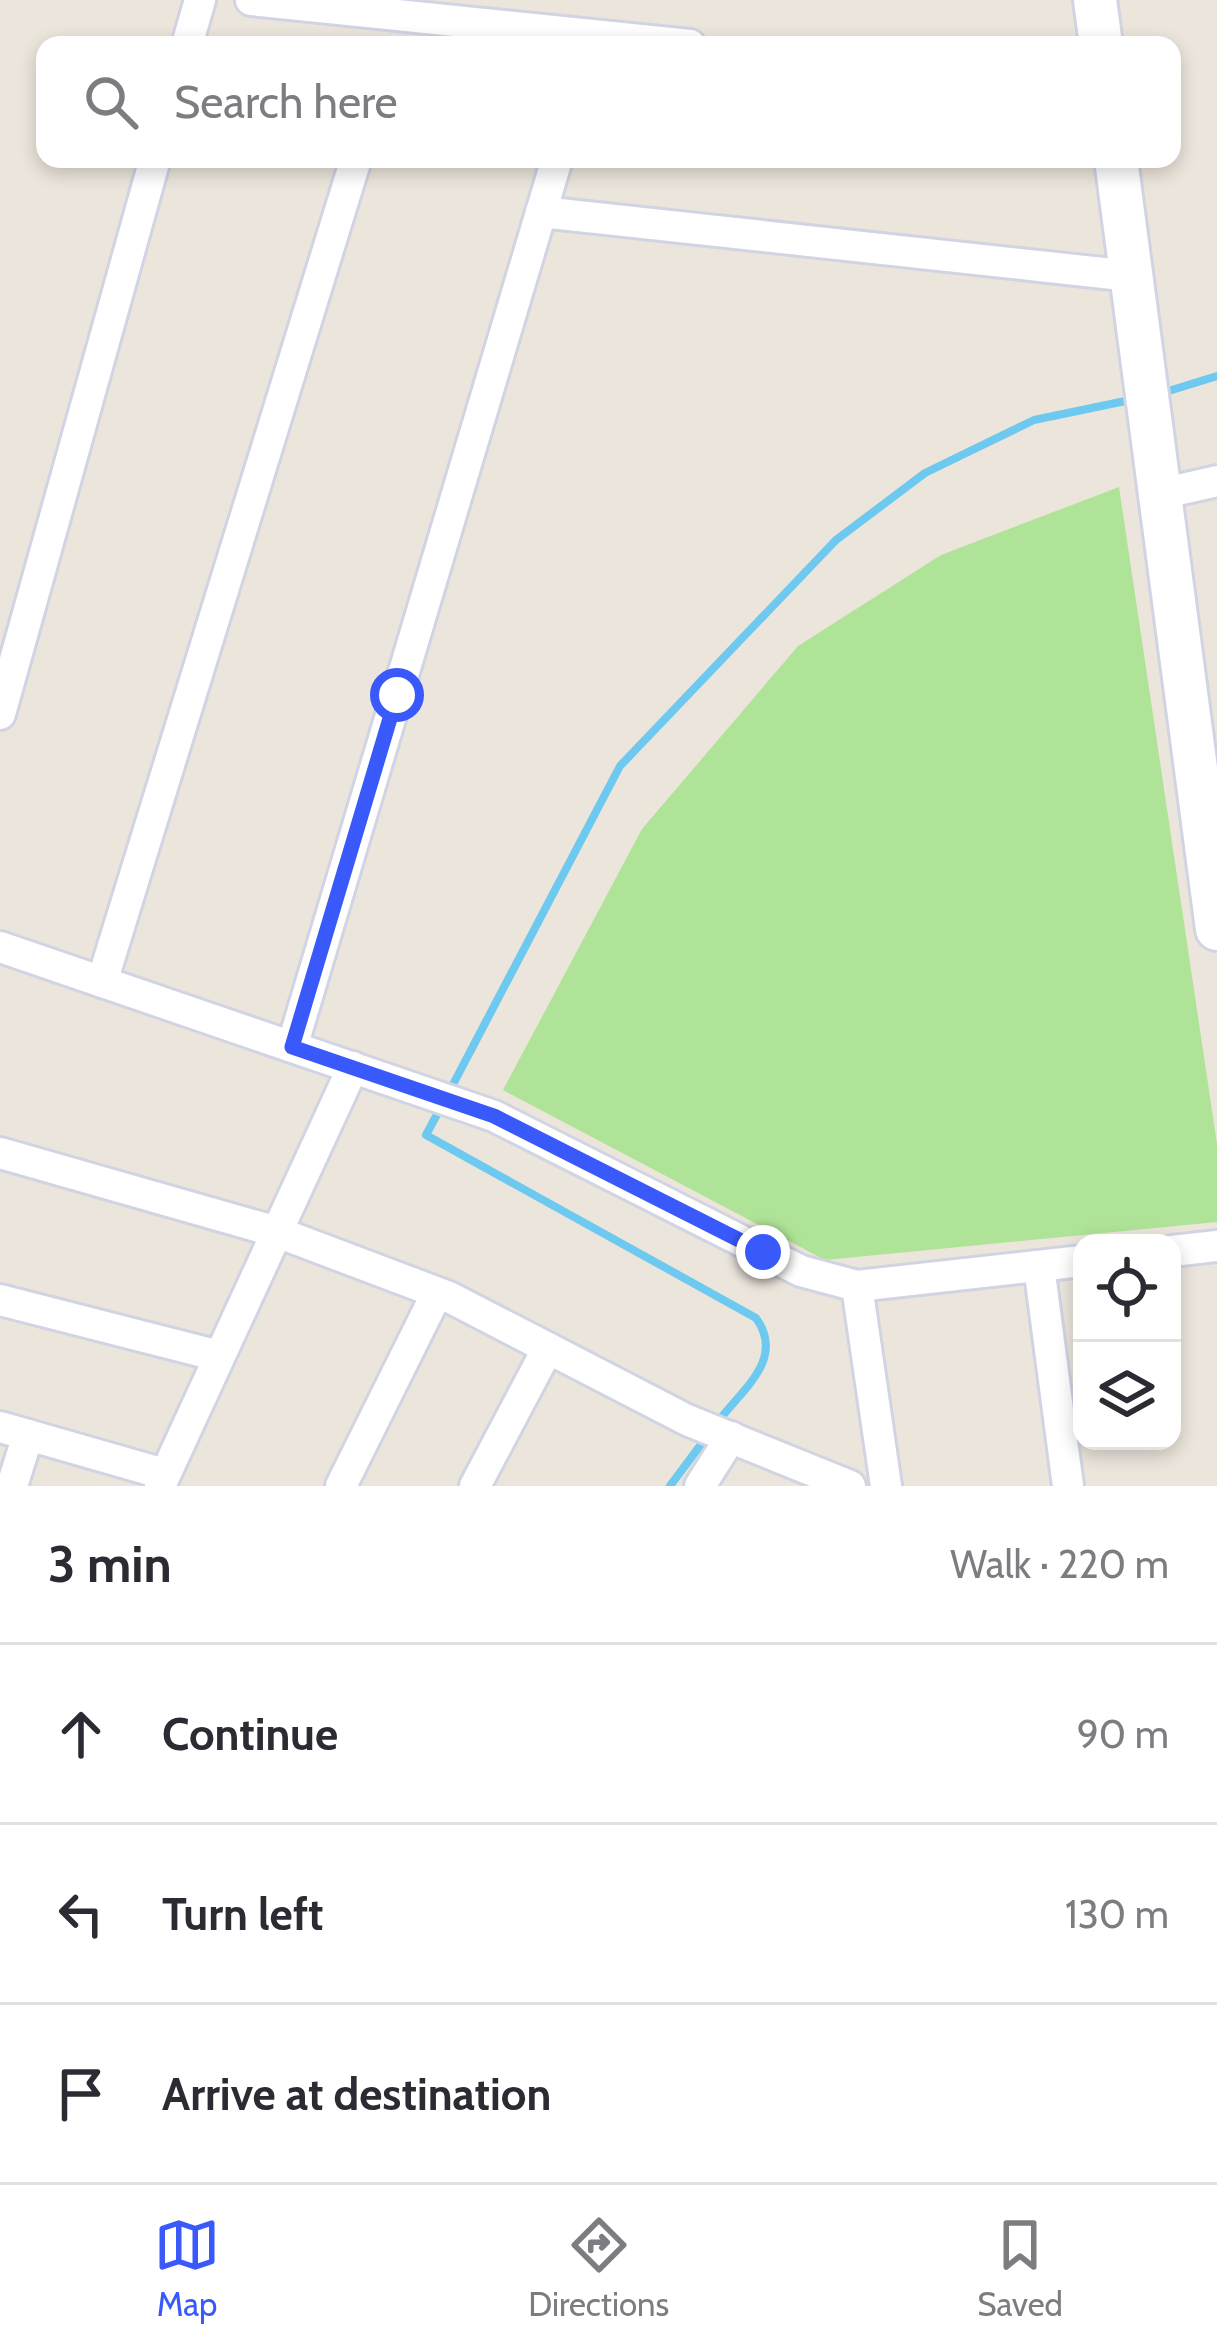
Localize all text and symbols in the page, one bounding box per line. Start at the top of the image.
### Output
search box [36,36,1181,168]
icon: search [78,69,144,135]
text: Search here [174,75,398,129]
route start [370,668,424,722]
route end [736,1225,790,1279]
map controls [1073,1234,1181,1450]
button: locate [1073,1234,1181,1342]
button: layers [1073,1342,1181,1450]
text: 3 min [48,1533,172,1595]
text: Walk · 220 m [950,1540,1169,1588]
icon: ahead [48,1701,114,1767]
text: Continue [162,1707,338,1761]
text: 90 m [1077,1710,1169,1758]
icon: left [48,1881,114,1947]
text: Turn left [162,1887,324,1941]
text: 130 m [1065,1890,1169,1938]
icon: arrive [48,2061,114,2127]
text: Arrive at destination [162,2067,551,2121]
tab: Map [154,2212,220,2324]
tab: Directions [528,2212,669,2324]
tab: Saved [977,2212,1063,2324]

